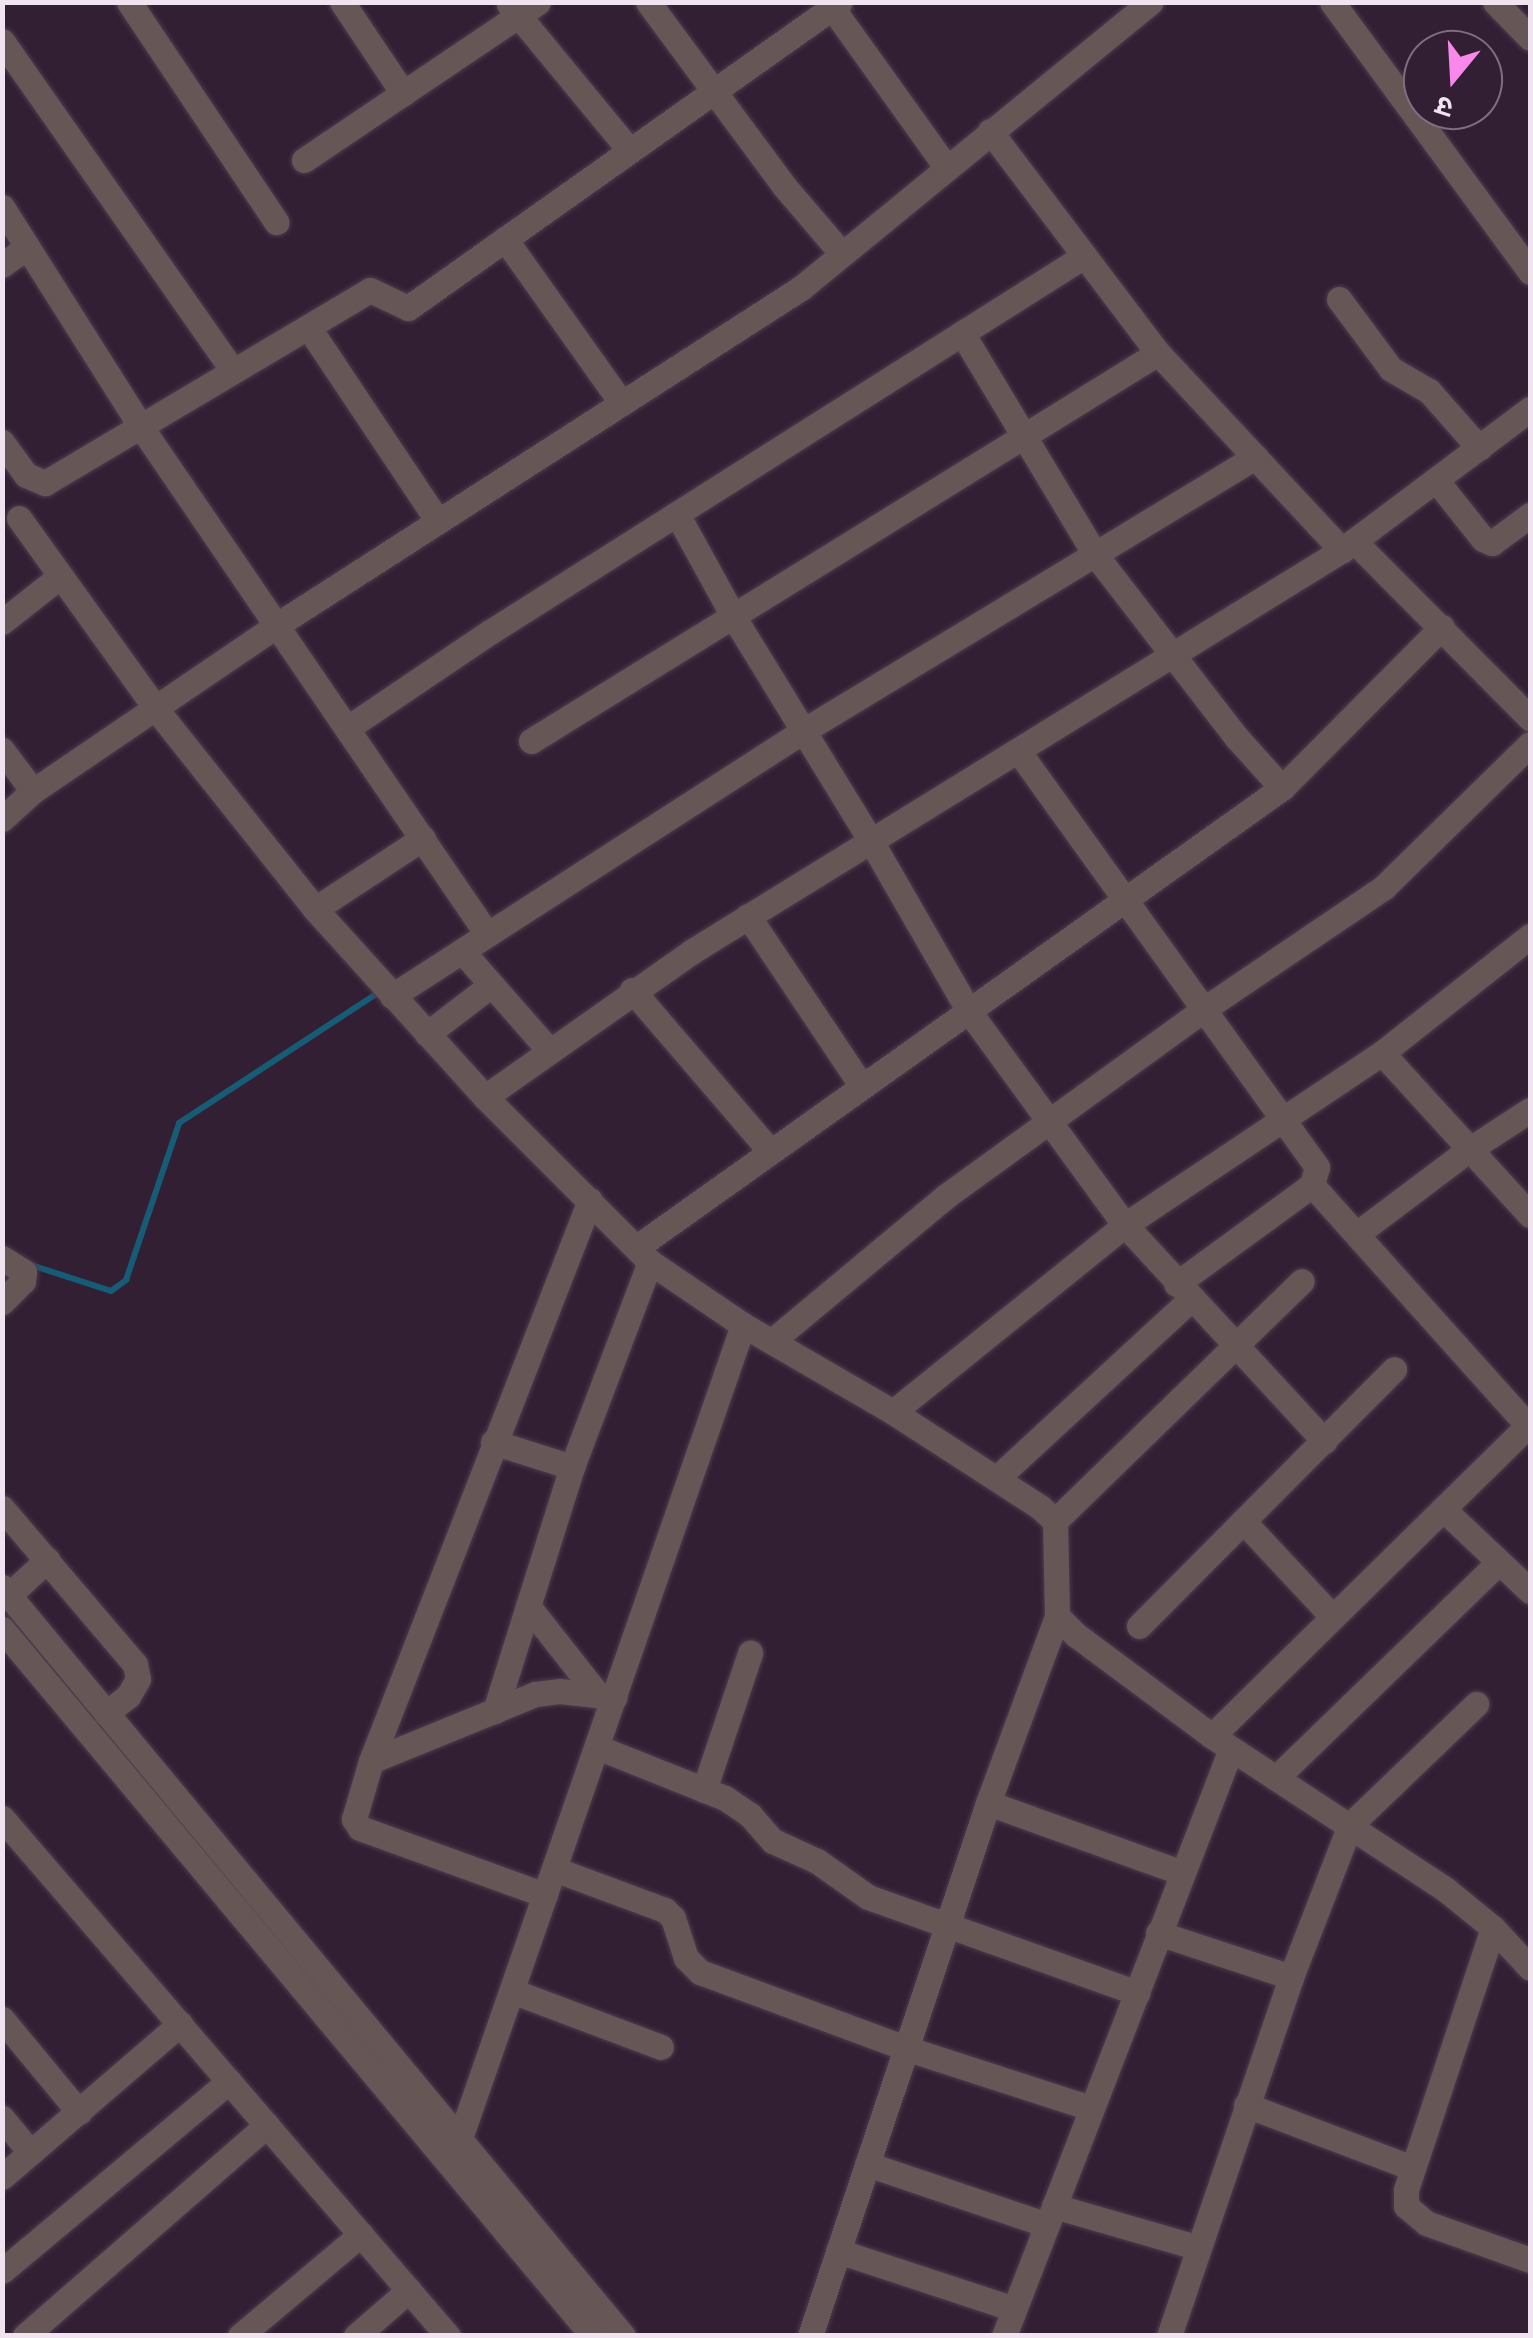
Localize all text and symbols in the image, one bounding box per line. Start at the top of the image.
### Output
north arrow [1403,30,1503,130]
text: उ [1431,89,1457,125]

